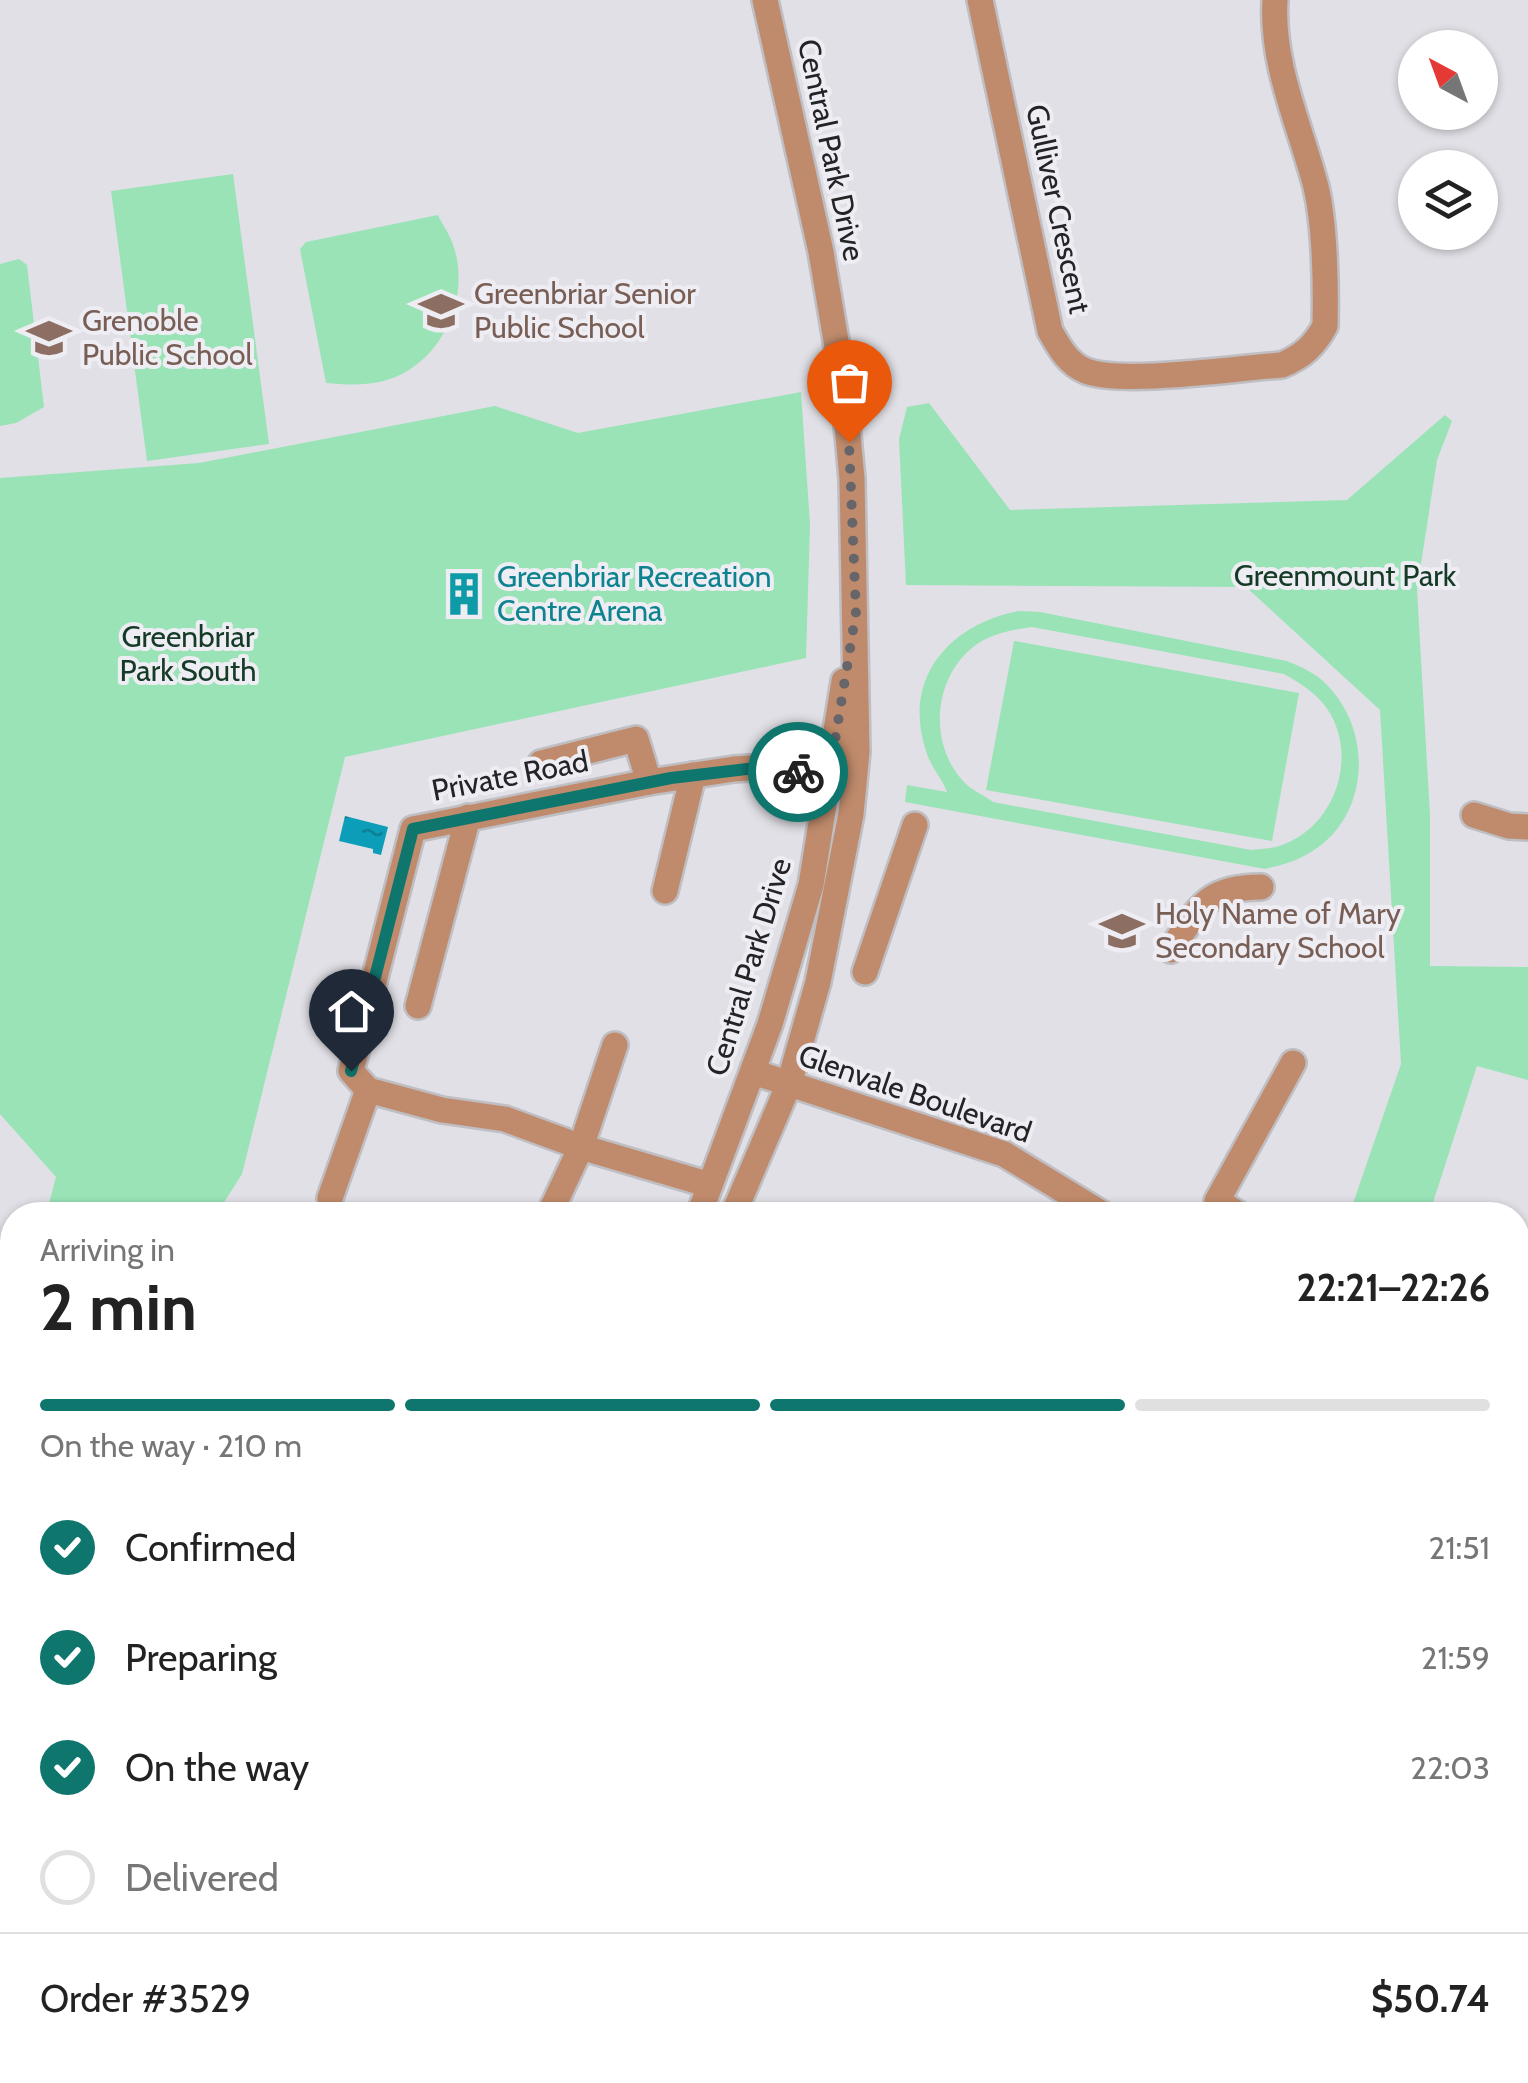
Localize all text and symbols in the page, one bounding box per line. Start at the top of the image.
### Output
north arrow [1398,30,1498,130]
map controls [1398,30,1498,250]
street label: Central Park Drive [790,36,873,264]
street label: Gulliver Crescent [1018,101,1099,317]
button: layers [1398,150,1498,250]
place label: Greenbriar Senior Public School [474,275,696,346]
school or university icon: Greenbriar Senior Public School [417,287,465,335]
place label: Grenoble Public School [82,302,253,373]
school or university icon: Grenoble Public School [25,314,73,362]
pin [807,340,892,443]
icon: bag [822,355,877,410]
park label: Greenmount Park [1234,557,1457,594]
place label: Greenbriar Recreation Centre Arena [497,558,771,629]
building icon: Greenbriar Recreation Centre Arena [440,570,488,618]
park label: Greenbriar Park South [120,618,256,689]
courier [748,722,848,822]
street label: Private Road [429,742,591,809]
icon: bike [771,745,826,800]
street label: Central Park Drive [698,854,799,1080]
place label: Holy Name of Mary Secondary School [1155,895,1401,966]
school or university icon: Holy Name of Mary Secondary School [1098,907,1146,955]
pin [309,969,394,1072]
icon: home [324,984,379,1039]
street label: Glenvale Boulevard [794,1036,1036,1151]
text: Arriving in [40,1230,175,1269]
text: 22:21–22:26 [1297,1264,1490,1311]
text: 2 min [40,1267,197,1346]
text: On the way · 210 m [40,1426,302,1465]
icon: check [40,1520,95,1575]
text: Confirmed [125,1524,296,1571]
text: 21:51 [1428,1528,1490,1567]
icon: check [40,1630,95,1685]
text: Preparing [125,1634,277,1681]
text: 21:59 [1421,1638,1490,1677]
icon: check [40,1740,95,1795]
text: On the way [125,1744,309,1791]
text: 22:03 [1410,1748,1490,1787]
text: Delivered [125,1854,279,1901]
text: Order #3529 [40,1975,251,2022]
text: $50.74 [1371,1975,1490,2022]

